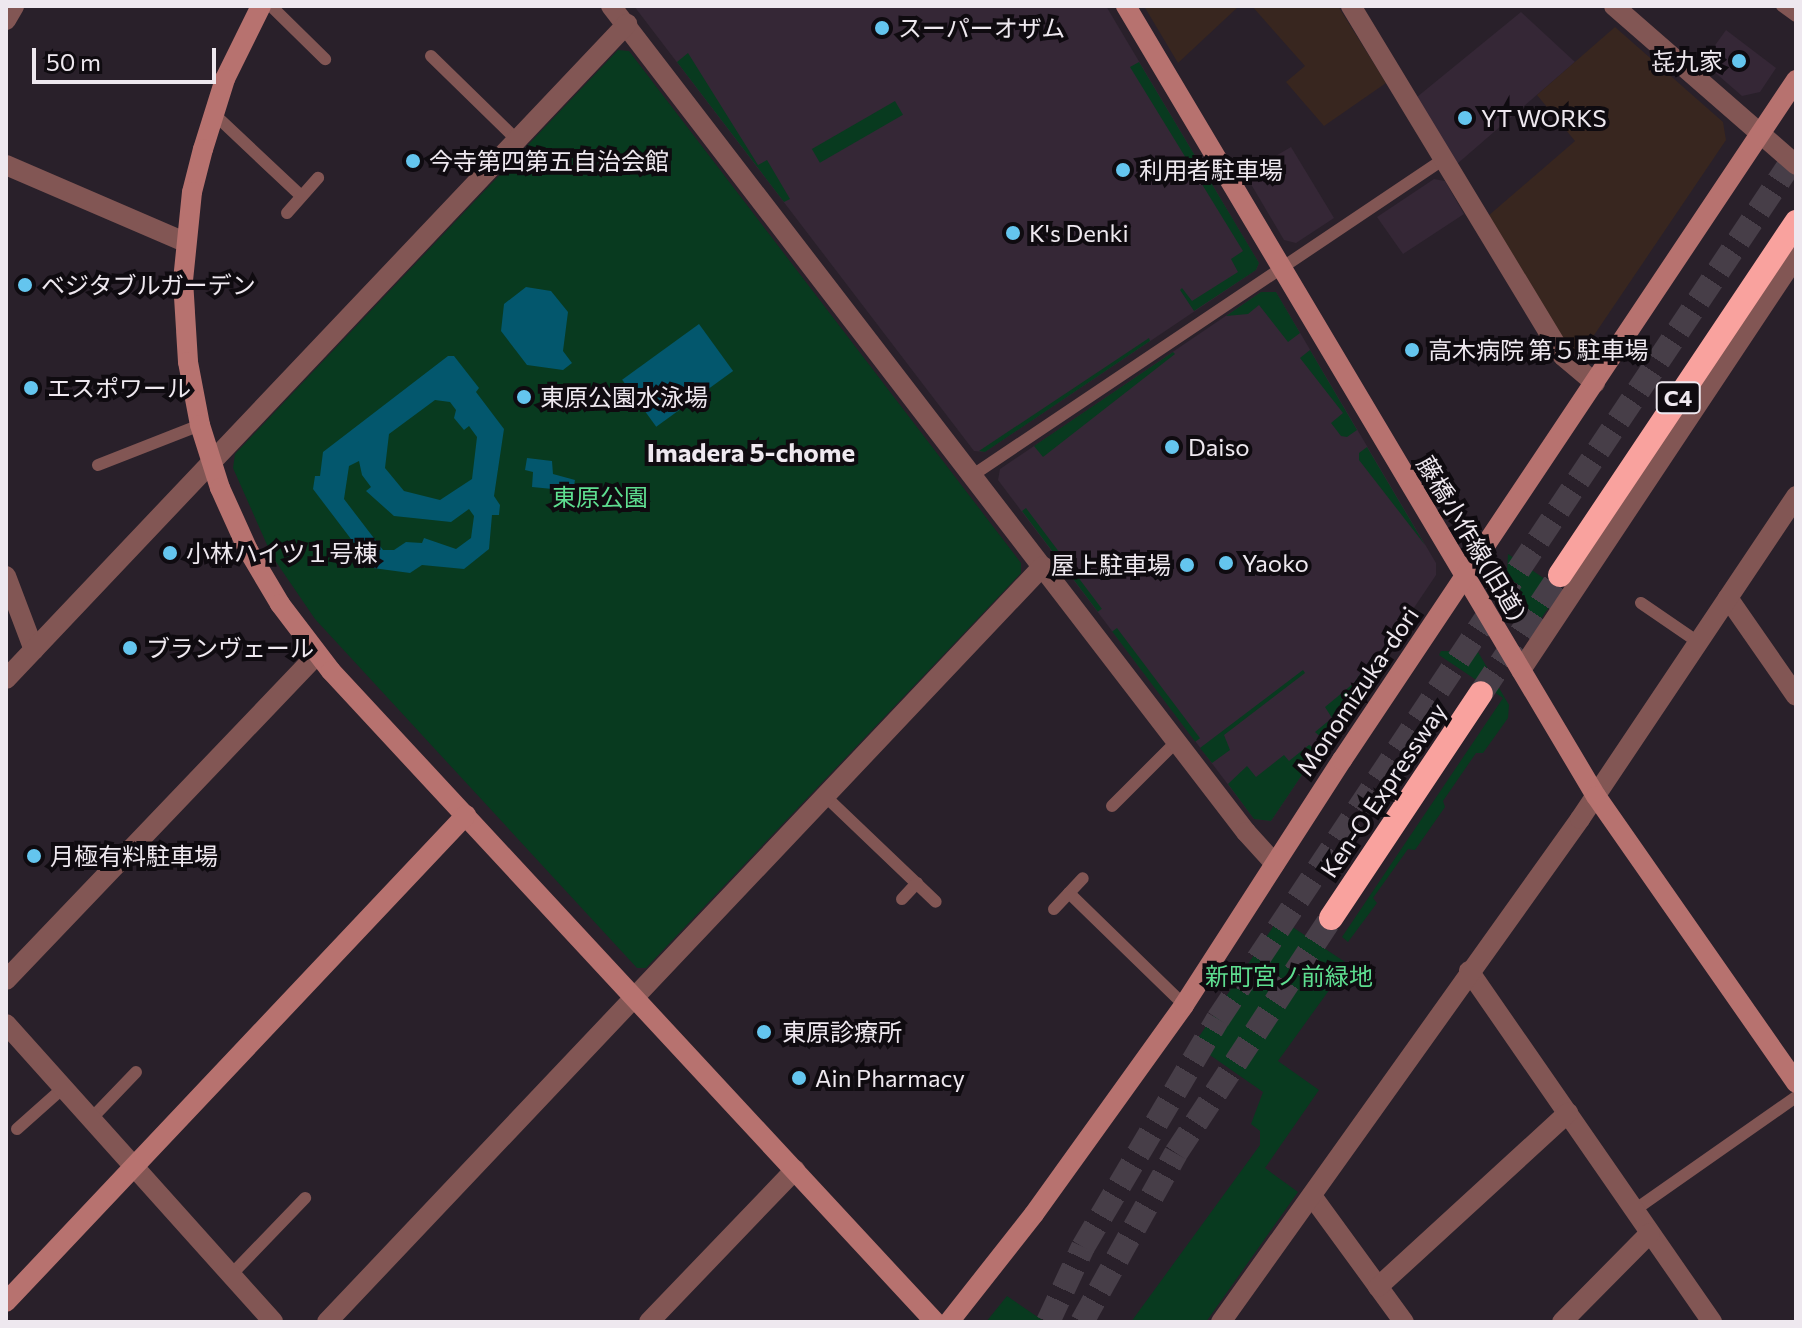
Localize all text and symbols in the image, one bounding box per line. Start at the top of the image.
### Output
place label: スーパーオザム [898,14,1066,42]
marker: スーパーオザム [873,19,891,37]
scale bar [36,32,220,82]
text: 50 m [46,47,101,76]
place label: 㐂九家 [1651,47,1723,75]
marker: 㐂九家 [1730,52,1748,70]
place label: YT WORKS [1481,104,1606,132]
marker: YT WORKS [1456,109,1474,127]
place label: 今寺第四第五自治会館 [429,147,669,175]
marker: 今寺第四第五自治会館 [404,152,422,170]
place label: 利用者駐車場 [1139,156,1283,184]
marker: 利用者駐車場 [1114,161,1132,179]
place label: K's Denki [1029,219,1129,247]
marker: K's Denki [1004,224,1022,242]
place label: ベジタブルガーデン [41,271,257,299]
marker: ベジタブルガーデン [16,276,34,294]
place label: 高木病院 第５駐車場 [1428,336,1649,364]
marker: 高木病院 第５駐車場 [1403,341,1421,359]
place label: エスポワール [47,374,191,402]
marker: エスポワール [22,379,40,397]
road number: C4 [1654,380,1702,416]
place label: 東原公園水泳場 [540,383,708,411]
marker: 東原公園水泳場 [515,388,533,406]
place label: Daiso [1188,433,1250,461]
district label: Imadera 5-chome [647,436,855,468]
marker: Daiso [1163,438,1181,456]
street label: 藤橋小作線(旧道) [1412,451,1532,625]
park label: 東原公園 [552,483,648,511]
place label: 小林ハイツ１号棟 [186,539,378,567]
marker: 小林ハイツ１号棟 [161,544,179,562]
place label: Yaoko [1242,549,1309,577]
place label: 屋上駐車場 [1051,551,1171,579]
marker: Yaoko [1217,554,1235,572]
marker: 屋上駐車場 [1178,556,1196,574]
street label: Monomizuka-dori [1290,601,1424,781]
place label: ブランヴェール [146,634,314,662]
marker: ブランヴェール [121,639,139,657]
street label: Ken-O Expressway [1314,697,1452,883]
place label: 月極有料駐車場 [50,842,218,870]
marker: 月極有料駐車場 [25,847,43,865]
park label: 新町宮ノ前緑地 [1205,962,1373,990]
place label: 東原診療所 [782,1018,902,1046]
marker: 東原診療所 [753,1021,775,1043]
place label: Ain Pharmacy [815,1064,965,1092]
marker: Ain Pharmacy [790,1069,808,1087]

